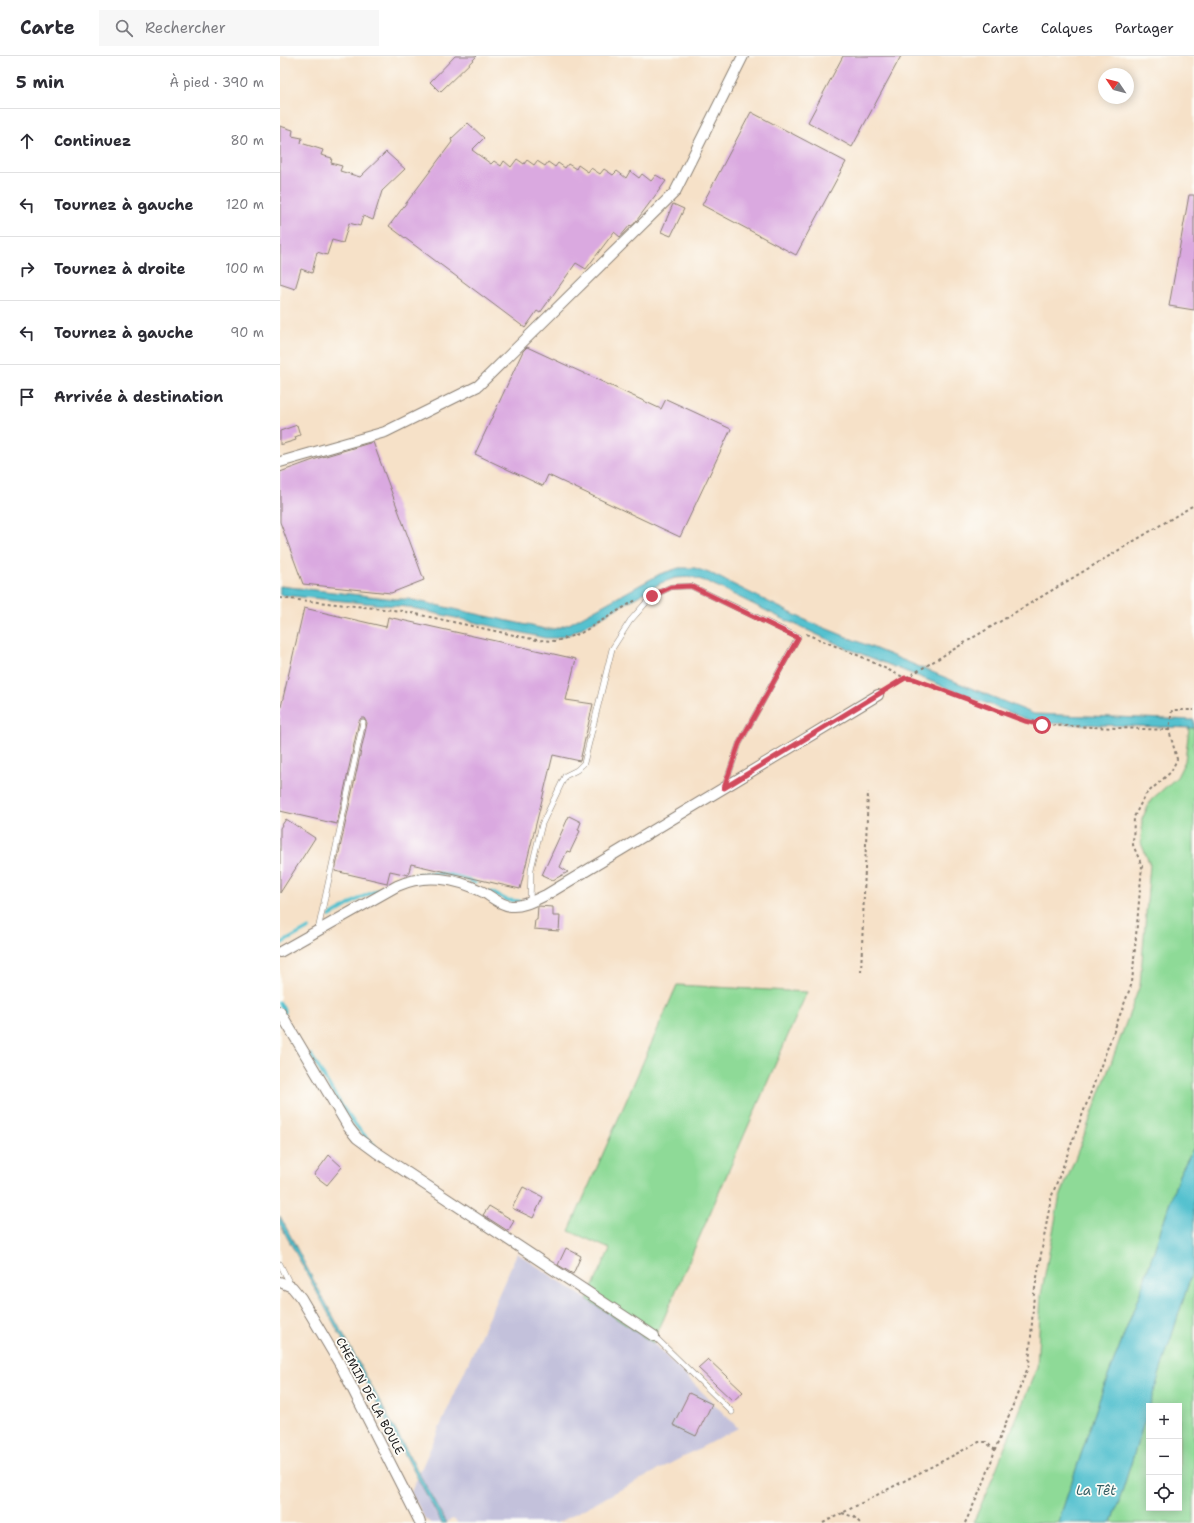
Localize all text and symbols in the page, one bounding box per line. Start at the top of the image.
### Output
search box [99,10,379,46]
text: Carte [20,15,75,40]
icon: search [113,17,135,39]
text: Rechercher [145,18,226,38]
text: Carte [982,19,1019,37]
text: Calques [1041,19,1093,37]
text: Partager [1115,19,1174,37]
north arrow [1098,68,1134,104]
text: 5 min [16,71,64,93]
text: À pied · 390 m [169,74,264,91]
icon: ahead [16,130,38,152]
text: Continuez [54,131,131,151]
text: 80 m [230,132,264,149]
icon: left [16,194,38,216]
text: Tournez à gauche [54,195,194,215]
text: 120 m [226,196,264,213]
icon: right [16,258,38,280]
text: Tournez à droite [54,259,186,279]
text: 100 m [225,260,264,277]
icon: left [16,322,38,344]
text: Tournez à gauche [54,323,194,343]
text: 90 m [230,324,264,341]
icon: arrive [16,386,38,408]
text: Arrivée à destination [54,387,223,407]
route end [643,587,661,605]
route start [1033,716,1051,734]
street label: CHEMIN DE LA BOULE [332,1335,408,1457]
map controls [1146,1403,1182,1511]
button: + [1146,1403,1182,1439]
button: − [1146,1439,1182,1475]
button: locate [1146,1475,1182,1511]
water label: La Têt [1076,1482,1116,1499]

